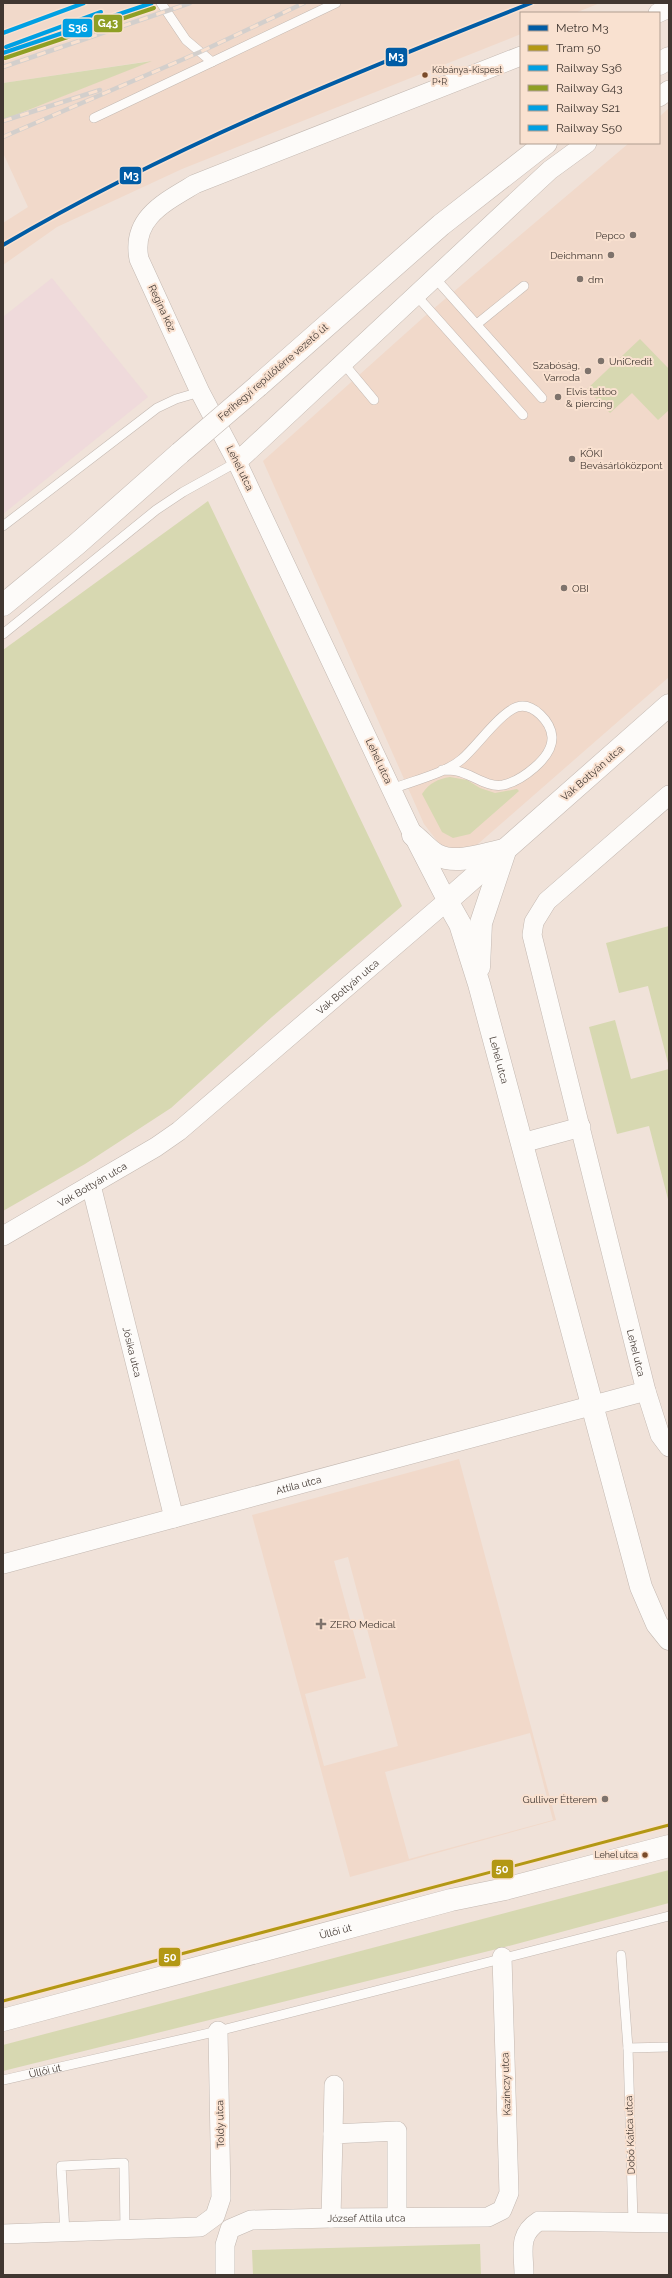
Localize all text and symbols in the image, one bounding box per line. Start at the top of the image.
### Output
legend [520,12,660,144]
line badge: G43 [93,14,123,33]
text: G43 [98,17,118,30]
line badge: S36 [62,18,93,38]
text: Metro M3 [556,21,609,35]
text: S36 [68,22,88,35]
text: Tram 50 [556,41,601,55]
line badge: M3 [385,47,408,67]
text: M3 [388,51,404,64]
text: Railway S36 [556,61,622,75]
place label: Kőbánya-Kispest P+R [432,65,502,87]
marker: Kőbánya-Kispest P+R [420,70,430,80]
text: Railway G43 [556,81,623,95]
text: Railway S21 [556,101,620,115]
text: Railway S50 [556,121,622,135]
line badge: M3 [119,166,142,185]
text: M3 [123,170,139,183]
place label: Pepco [595,230,625,241]
marker: Pepco [628,230,638,240]
place label: Deichmann [550,250,603,261]
marker: Deichmann [606,250,616,260]
marker: dm [575,274,585,284]
place label: dm [588,274,603,285]
street label: Regina köz [146,283,178,333]
street label: Ferihegyi repülőtérre vezető út [216,321,331,423]
marker: UniCredit [596,356,606,366]
place label: UniCredit [609,356,653,367]
place label: Szabóság, Varroda [533,360,580,383]
marker: Szabóság, Varroda [583,366,593,376]
place label: Elvis tattoo & piercing [566,386,617,409]
marker: Elvis tattoo & piercing [553,392,563,402]
street label: Lehel utca [224,444,256,492]
place label: KÖKI Bevásárlóközpont [580,448,663,471]
marker: KÖKI Bevásárlóközpont [567,454,577,464]
marker: OBI [559,583,569,593]
place label: OBI [572,583,589,594]
street label: Lehel utca [364,737,394,785]
street label: Vak Bottyán utca [559,743,625,803]
street label: Vak Bottyán utca [314,957,381,1016]
street label: Lehel utca [488,1035,511,1085]
street label: Vak Bottyán utca [55,1160,129,1209]
street label: Jósika utca [121,1326,144,1378]
street label: Lehel utca [625,1328,648,1378]
street label: Attila utca [275,1473,322,1496]
marker: ZERO Medical [315,1618,327,1630]
place label: ZERO Medical [330,1619,396,1630]
place label: Gulliver Étterem [523,1794,597,1805]
marker: Gulliver Étterem [600,1794,610,1804]
place label: Lehel utca [594,1850,638,1860]
marker: Lehel utca [640,1850,650,1860]
line badge: 50 [491,1859,514,1879]
text: 50 [496,1863,509,1876]
street label: Üllői út [318,1921,353,1941]
line badge: 50 [158,1947,181,1967]
text: 50 [164,1951,177,1964]
street label: Kazinczy utca [499,2052,513,2116]
street label: Üllői út [28,2061,63,2079]
street label: Dobó Katica utca [623,2095,637,2175]
street label: Toldy utca [214,2100,226,2148]
street label: József Attila utca [327,2212,405,2224]

